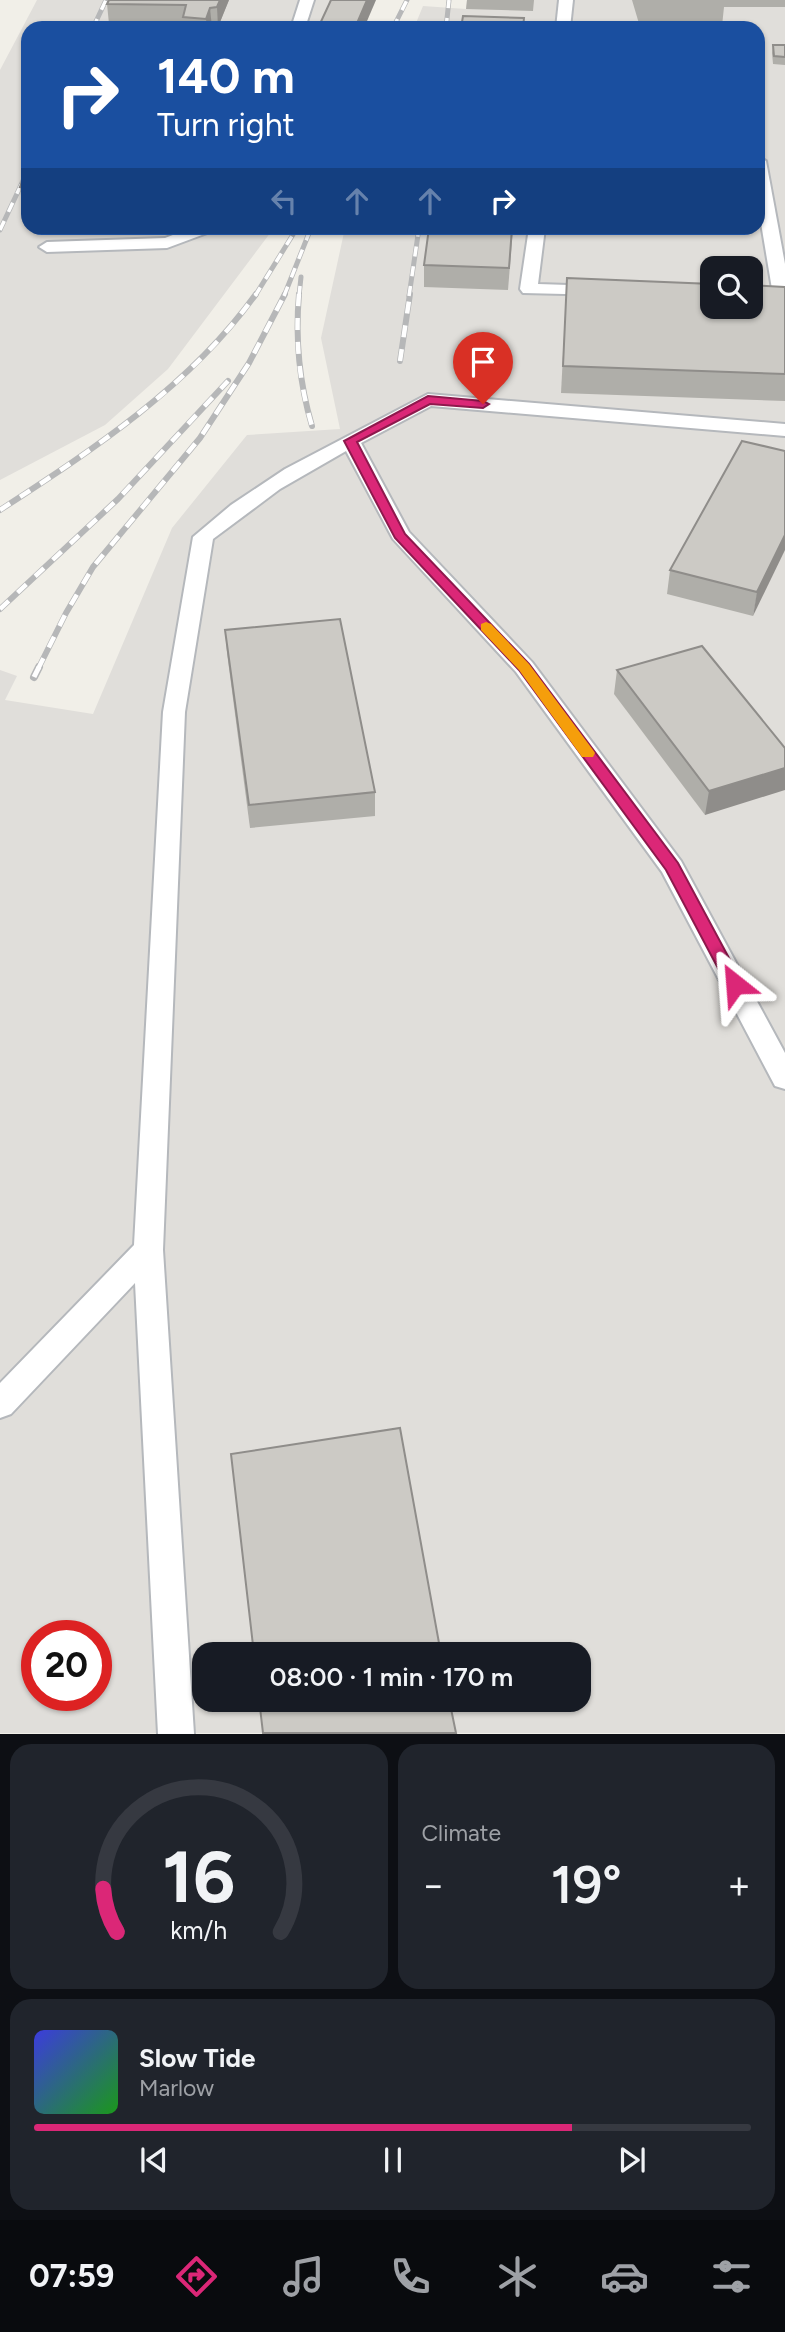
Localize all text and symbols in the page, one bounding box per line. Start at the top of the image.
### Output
text: 140 m [157,46,295,105]
icon: right [42,49,133,140]
text: Turn right [157,106,295,144]
icon: left [265,182,303,220]
icon: ahead [338,182,376,220]
icon: ahead [411,182,449,220]
icon: right [484,182,522,220]
map controls [700,256,763,319]
button: search [700,256,763,319]
pin [453,332,513,404]
icon: arrive [464,343,502,381]
position arrow [698,947,772,1021]
speed limit sign: 20 [21,1620,112,1711]
text: 08:00 · 1 min · 170 m [270,1661,513,1693]
text: Climate [422,1819,501,1847]
text: 16 [162,1834,235,1921]
text: 19° [551,1854,622,1916]
text: − [422,1862,445,1908]
text: + [727,1862,751,1908]
text: km/h [170,1915,227,1945]
text: Slow Tide [139,2042,255,2074]
text: Marlow [139,2074,214,2102]
icon: previous [135,2141,173,2179]
icon: pause [374,2141,412,2179]
icon: next [613,2141,651,2179]
icon: directions [172,2252,221,2301]
icon: music [279,2252,328,2301]
icon: phone [386,2252,435,2301]
icon: climate [493,2252,542,2301]
icon: car [600,2252,649,2301]
icon: filters [707,2252,756,2301]
text: 07:59 [29,2257,114,2295]

